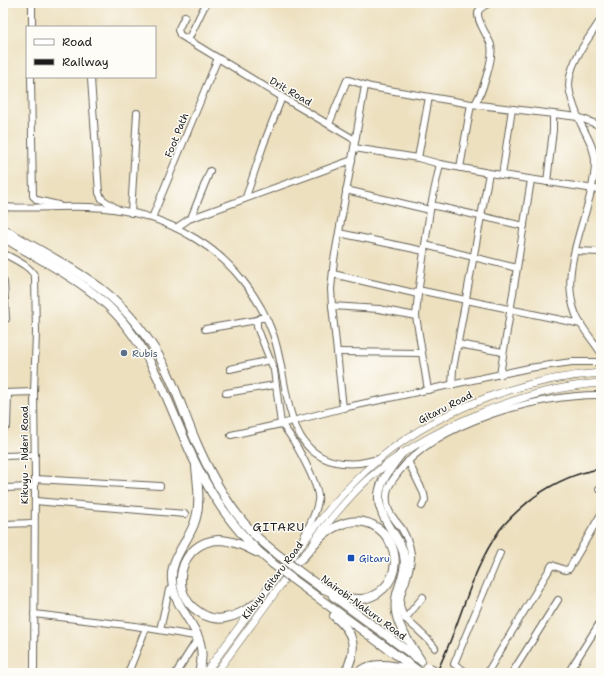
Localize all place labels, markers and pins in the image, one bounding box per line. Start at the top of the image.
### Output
place label: Rubis [132,347,158,360]
marker: Rubis [119,348,129,358]
place label: Gitaru [359,552,390,565]
marker: Gitaru [346,553,356,563]

